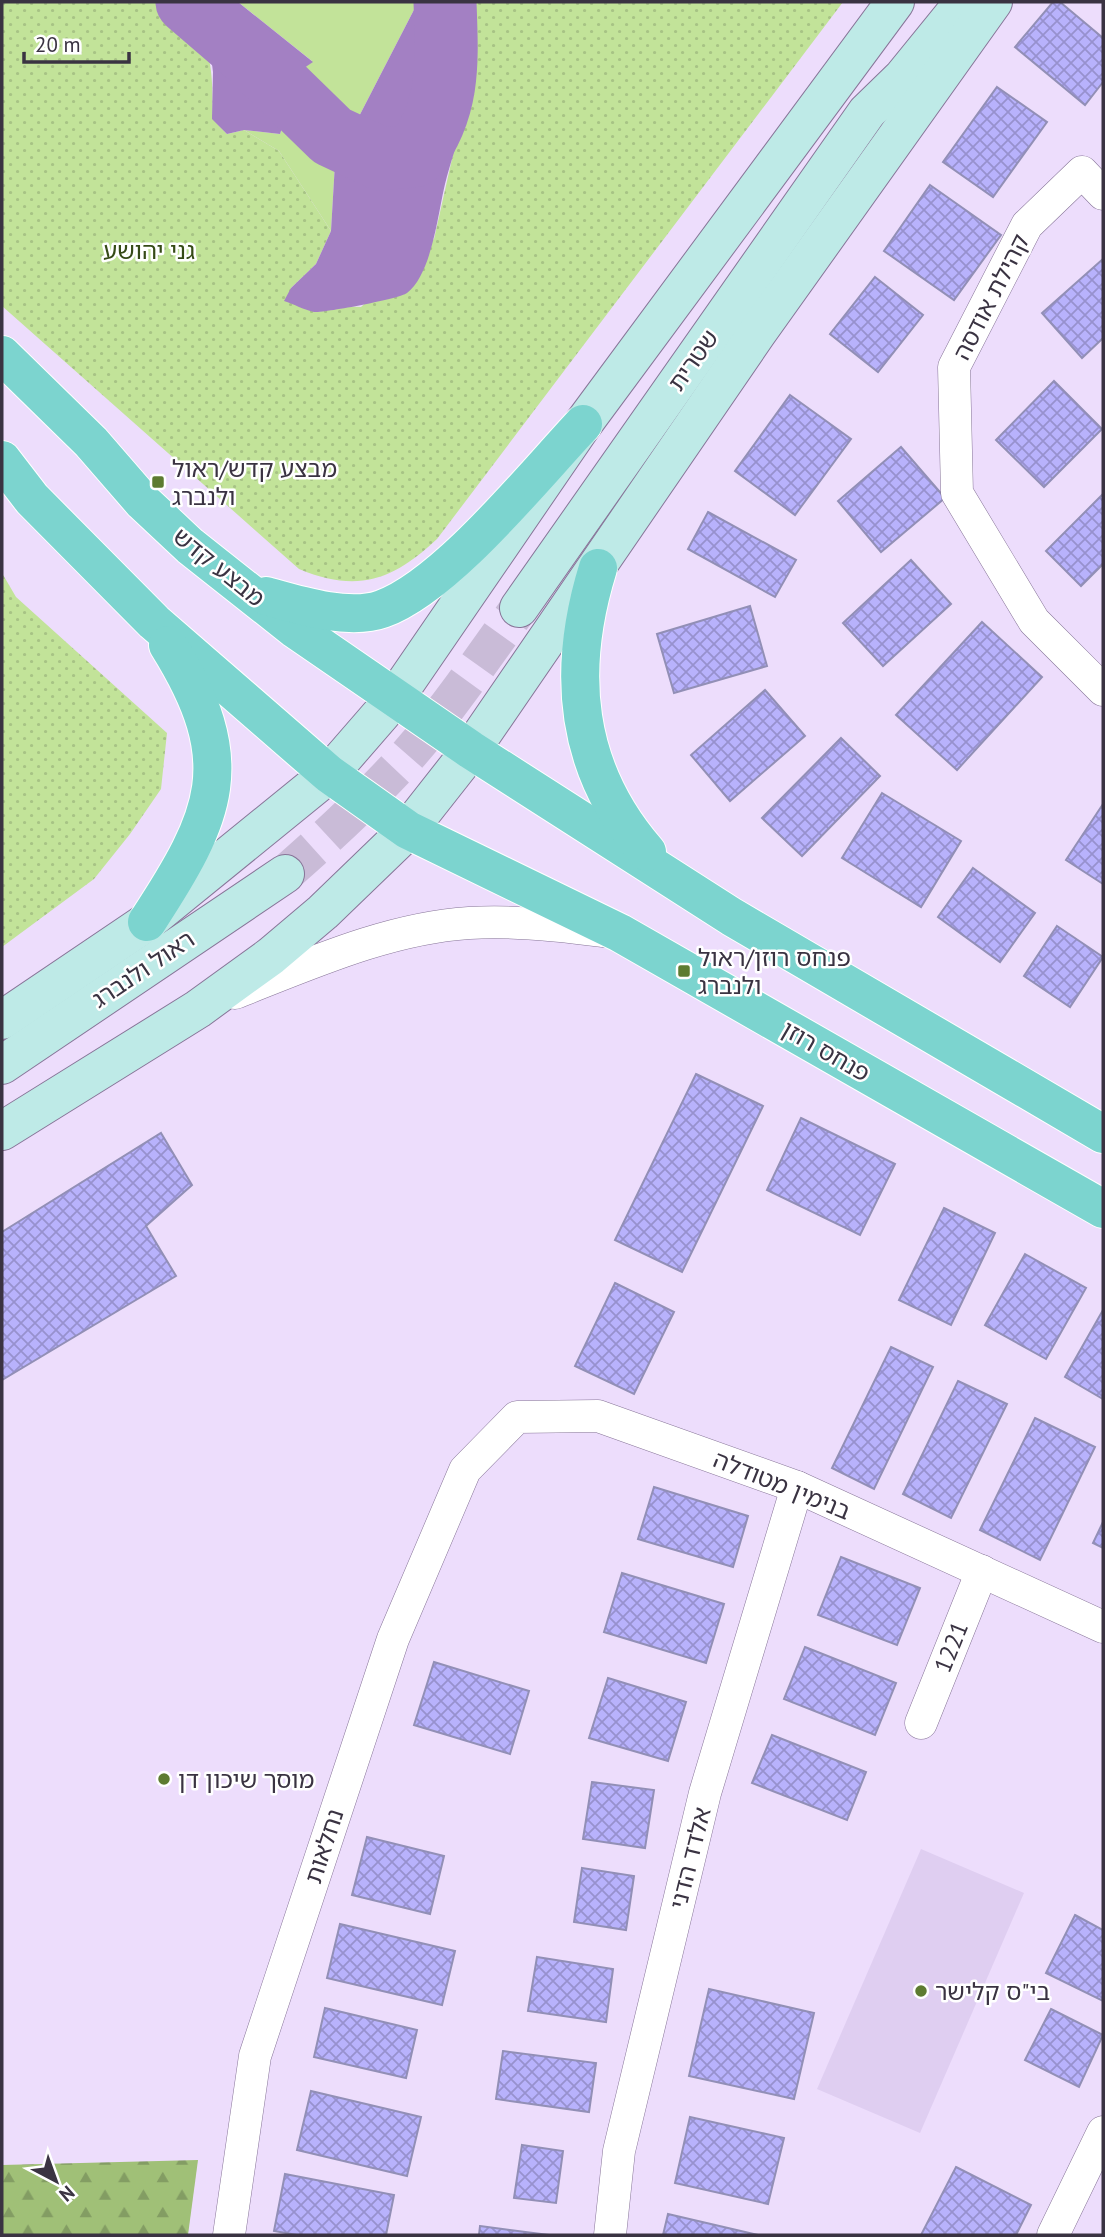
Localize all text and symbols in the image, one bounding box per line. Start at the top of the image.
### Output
scale bar [24,21,130,65]
text: 20 m [35,31,81,58]
street label: קהילת אודסה [946,229,1036,365]
park label: גני יהושע [103,235,195,266]
street label: שטרית [661,323,725,397]
place label: מבצע קדש/ראול ולנברג [172,453,337,512]
marker: מבצע קדש/ראול ולנברג [150,474,166,490]
street label: מבצע קדש [167,521,271,613]
street label: ראול ולנברג [86,923,200,1015]
place label: פנחס רוזן/ראול ולנברג [698,942,851,1001]
marker: פנחס רוזן/ראול ולנברג [676,963,692,979]
street label: פנחס רוזן [776,1013,876,1089]
street label: בנימין מטודלה [709,1443,855,1527]
street label: 1221 [927,1617,975,1677]
place label: מוסך שיכון דן [178,1764,314,1795]
marker: מוסך שיכון דן [156,1771,172,1787]
street label: אלדד הדני [662,1804,718,1912]
street label: נחלאות [297,1805,351,1887]
place label: בי"ס קלישר [935,1976,1050,2007]
marker: בי"ס קלישר [913,1983,929,1999]
north arrow [21,2146,91,2216]
text: N [55,2181,80,2207]

